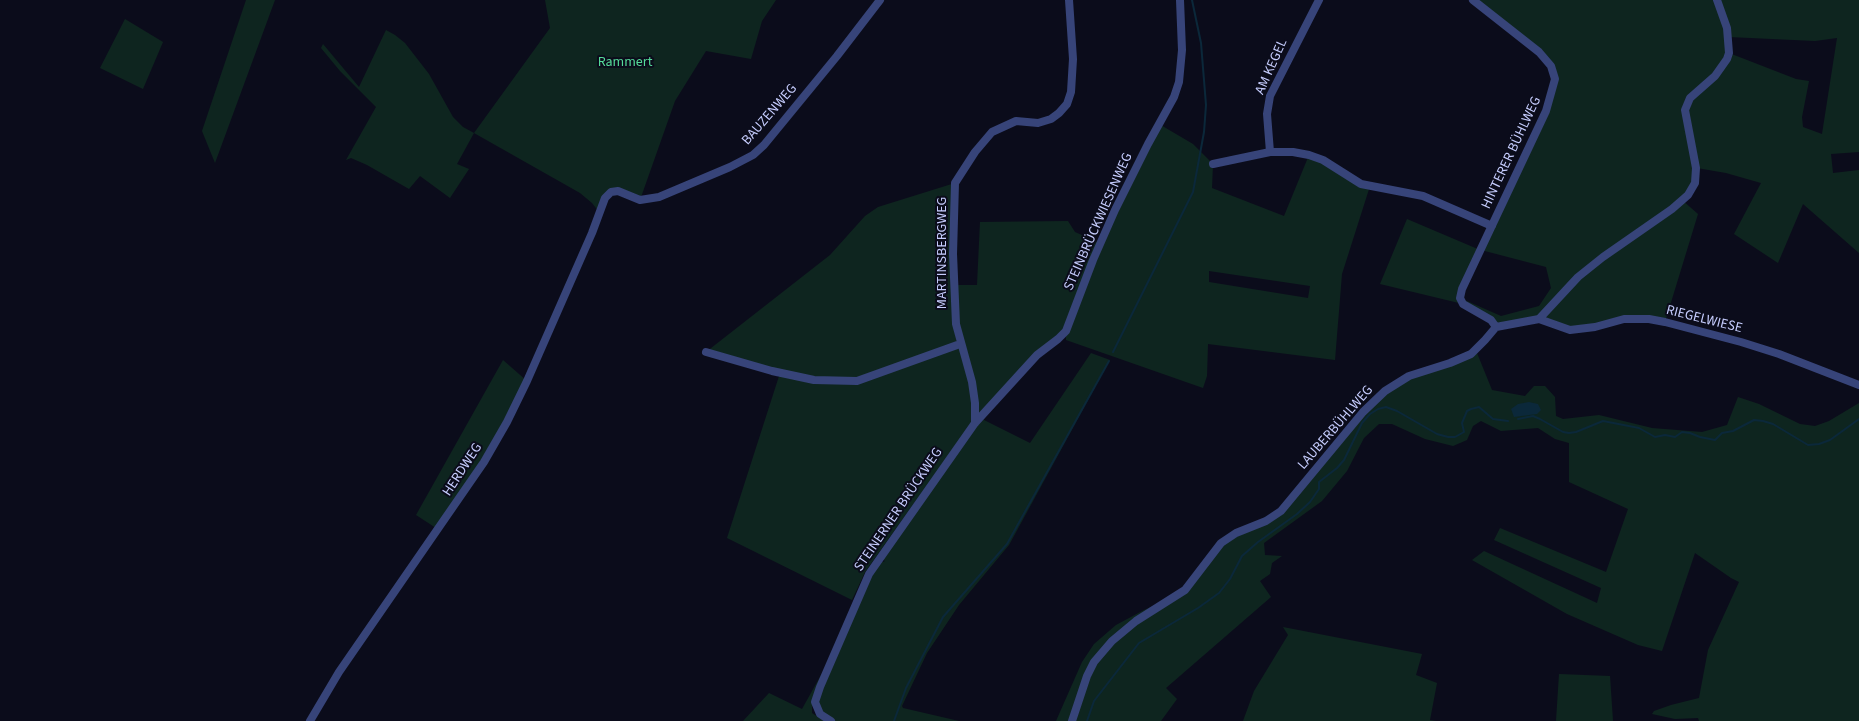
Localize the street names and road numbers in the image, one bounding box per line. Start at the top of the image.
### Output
street label: AM KEGEL [1252,37,1292,97]
street label: BAUZENWEG [739,81,801,149]
street label: HINTERER BÜHLWEG [1479,94,1545,212]
street label: STEINBRÜCKWIESENWEG [1061,151,1137,293]
street label: MARTINSBERGWEG [935,197,951,309]
street label: RIEGELWIESE [1664,302,1744,338]
street label: LAUBERBÜHLWEG [1295,382,1377,474]
street label: HERDWEG [440,440,486,500]
street label: STEINERNER BRÜCKWEG [851,445,947,575]

